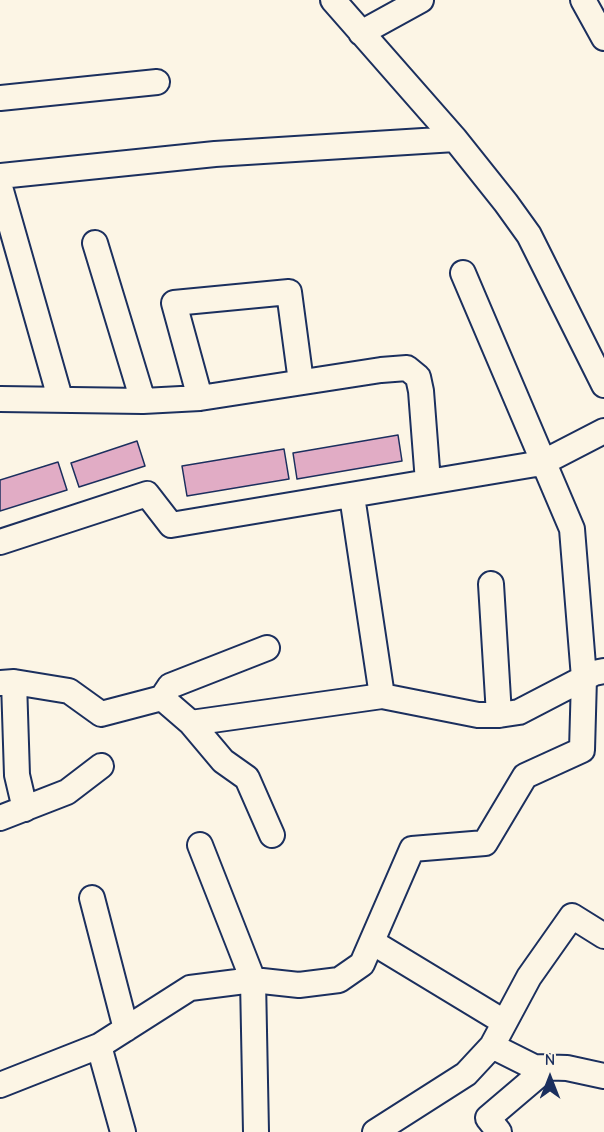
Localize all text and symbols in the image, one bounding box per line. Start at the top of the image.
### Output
north arrow [520,1048,580,1108]
text: N [545,1051,555,1069]

